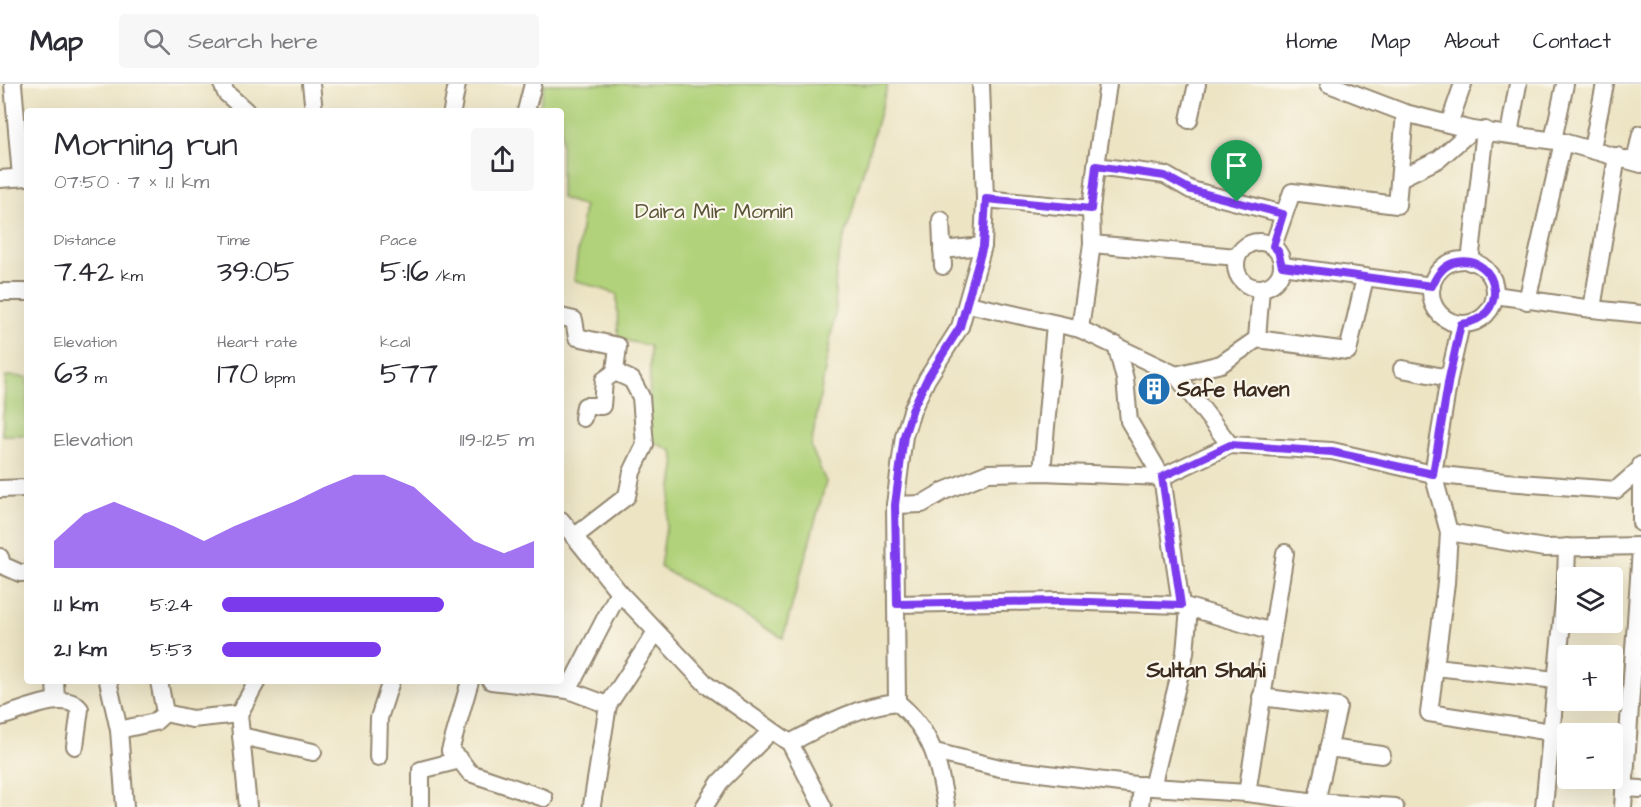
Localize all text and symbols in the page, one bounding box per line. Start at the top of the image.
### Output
search box [119,14,539,68]
text: Map [30,22,83,61]
icon: search [140,25,173,58]
text: Search here [188,26,318,57]
text: Home [1286,27,1338,56]
text: Map [1371,27,1411,56]
text: About [1444,27,1500,56]
text: Contact [1533,27,1611,56]
text: Morning run [54,122,238,168]
button: share [471,128,534,191]
pin [1211,140,1262,202]
icon: arrive [1220,149,1253,182]
text: 07:50 · 7 × 1.1 km [54,168,209,196]
park label: Daira Mir Momin [635,197,793,226]
text: Distance [54,229,116,251]
text: Time [217,229,251,251]
text: Pace [380,229,417,251]
text: 7.42 [54,251,114,293]
text: 39:05 [217,251,295,293]
text: 5:16 [380,251,429,293]
text: km [114,265,143,287]
text: /km [429,265,465,287]
text: Elevation [54,331,117,353]
text: Heart rate [217,331,297,353]
text: kcal [380,331,411,353]
text: 63 [54,353,88,395]
text: 170 [217,353,258,395]
text: 577 [380,353,438,395]
text: m [88,367,107,389]
text: bpm [258,367,295,389]
building icon: Safe Haven [1136,371,1172,407]
place label: Safe Haven [1176,375,1290,404]
text: Elevation [54,426,133,454]
text: 119–125 m [460,426,534,454]
map controls [1557,567,1623,789]
button: layers [1557,567,1623,633]
text: 1.1 km [54,591,98,619]
text: 5:24 [150,591,193,619]
text: 2.1 km [54,636,107,664]
text: 5:53 [150,636,192,664]
button: + [1557,645,1623,711]
district label: Sultan Shahi [1145,655,1266,686]
button: − [1557,723,1623,789]

